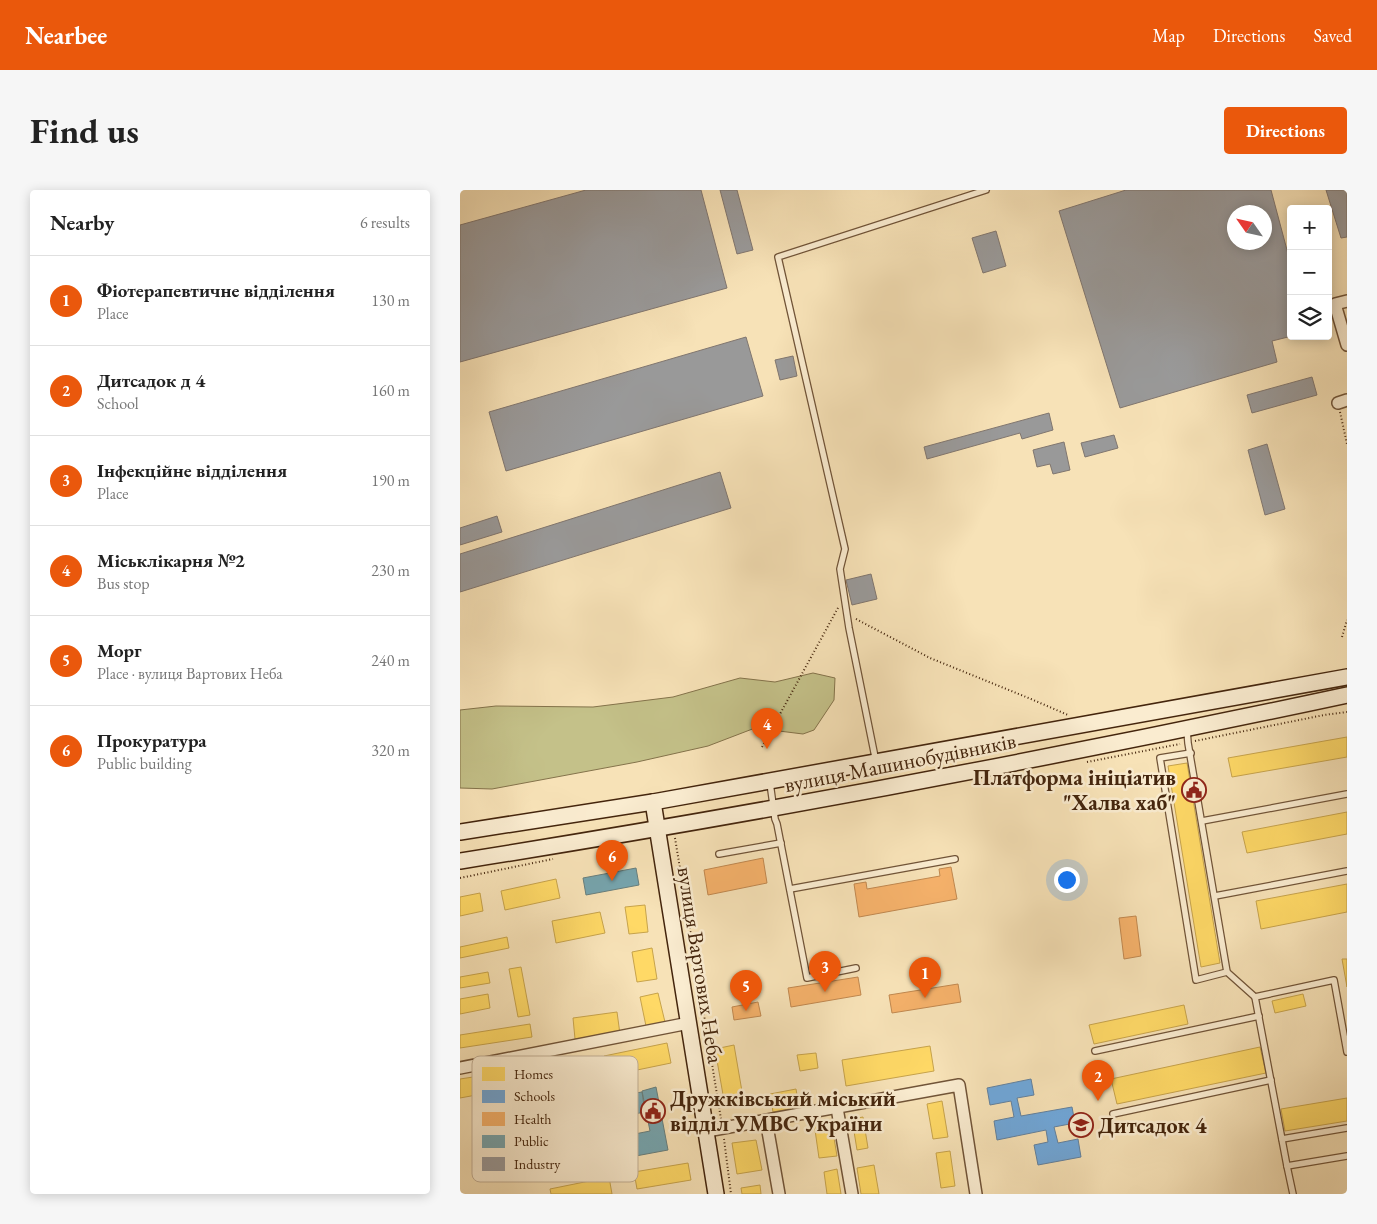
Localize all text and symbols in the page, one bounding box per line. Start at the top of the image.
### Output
text: Nearbee [25,20,107,51]
text: Map [1153,24,1185,47]
text: Directions [1213,24,1285,47]
text: Saved [1313,24,1352,47]
button: Directions [1224,107,1347,154]
text: Find us [30,108,139,153]
north arrow [1227,205,1272,250]
map controls [1287,205,1332,340]
button: + [1287,205,1332,250]
text: Nearby [50,209,114,236]
text: 6 results [360,212,410,233]
button: − [1287,250,1332,295]
text: Фіотерапевтичне відділення [97,278,335,303]
text: 1 [62,290,70,311]
text: 130 m [371,290,410,311]
button: layers [1287,295,1332,340]
text: Place [97,303,129,324]
text: Дитсадок д 4 [97,368,205,393]
text: 2 [62,380,70,401]
text: 160 m [371,380,410,401]
text: School [97,393,139,414]
text: Інфекційне відділення [97,458,287,483]
text: 3 [62,470,70,491]
text: 190 m [371,470,410,491]
text: Place [97,483,129,504]
text: Міськлікарня №2 [97,548,245,573]
text: 4 [62,560,70,581]
text: 230 m [371,560,410,581]
text: Bus stop [97,573,150,594]
text: Морг [97,638,142,663]
text: 5 [62,650,70,671]
text: 240 m [371,650,410,671]
text: Place · вулиця Вартових Неба [97,663,283,684]
pin: 4 [751,708,783,749]
street label: вулиця Машинобудівників [782,726,1018,799]
text: Прокуратура [97,728,207,753]
text: 6 [62,740,70,761]
text: 320 m [371,740,410,761]
text: Public building [97,753,192,774]
place label: Платформа ініціатив "Халва хаб" [973,763,1176,817]
public building icon: Платформа ініціатив "Халва хаб" [1181,777,1207,803]
pin: 6 [596,840,628,881]
street label: вулиця Вартових Неба [671,865,730,1066]
your location [1054,867,1080,893]
pin: 3 [809,951,841,992]
pin: 1 [909,957,941,998]
pin: 5 [730,970,762,1011]
legend [472,1056,638,1182]
pin: 2 [1082,1060,1114,1101]
text: Homes [514,1065,554,1083]
place label: Дружківський міський відділ УМВС України [670,1084,896,1138]
text: Schools [514,1087,555,1105]
public building icon: Дружківський міський відділ УМВС України [640,1098,666,1124]
text: Health [514,1110,551,1128]
place label: Дитсадок 4 [1098,1111,1207,1140]
school or university icon: Дитсадок 4 [1068,1112,1094,1138]
text: Public [514,1132,549,1150]
text: Industry [514,1155,561,1173]

